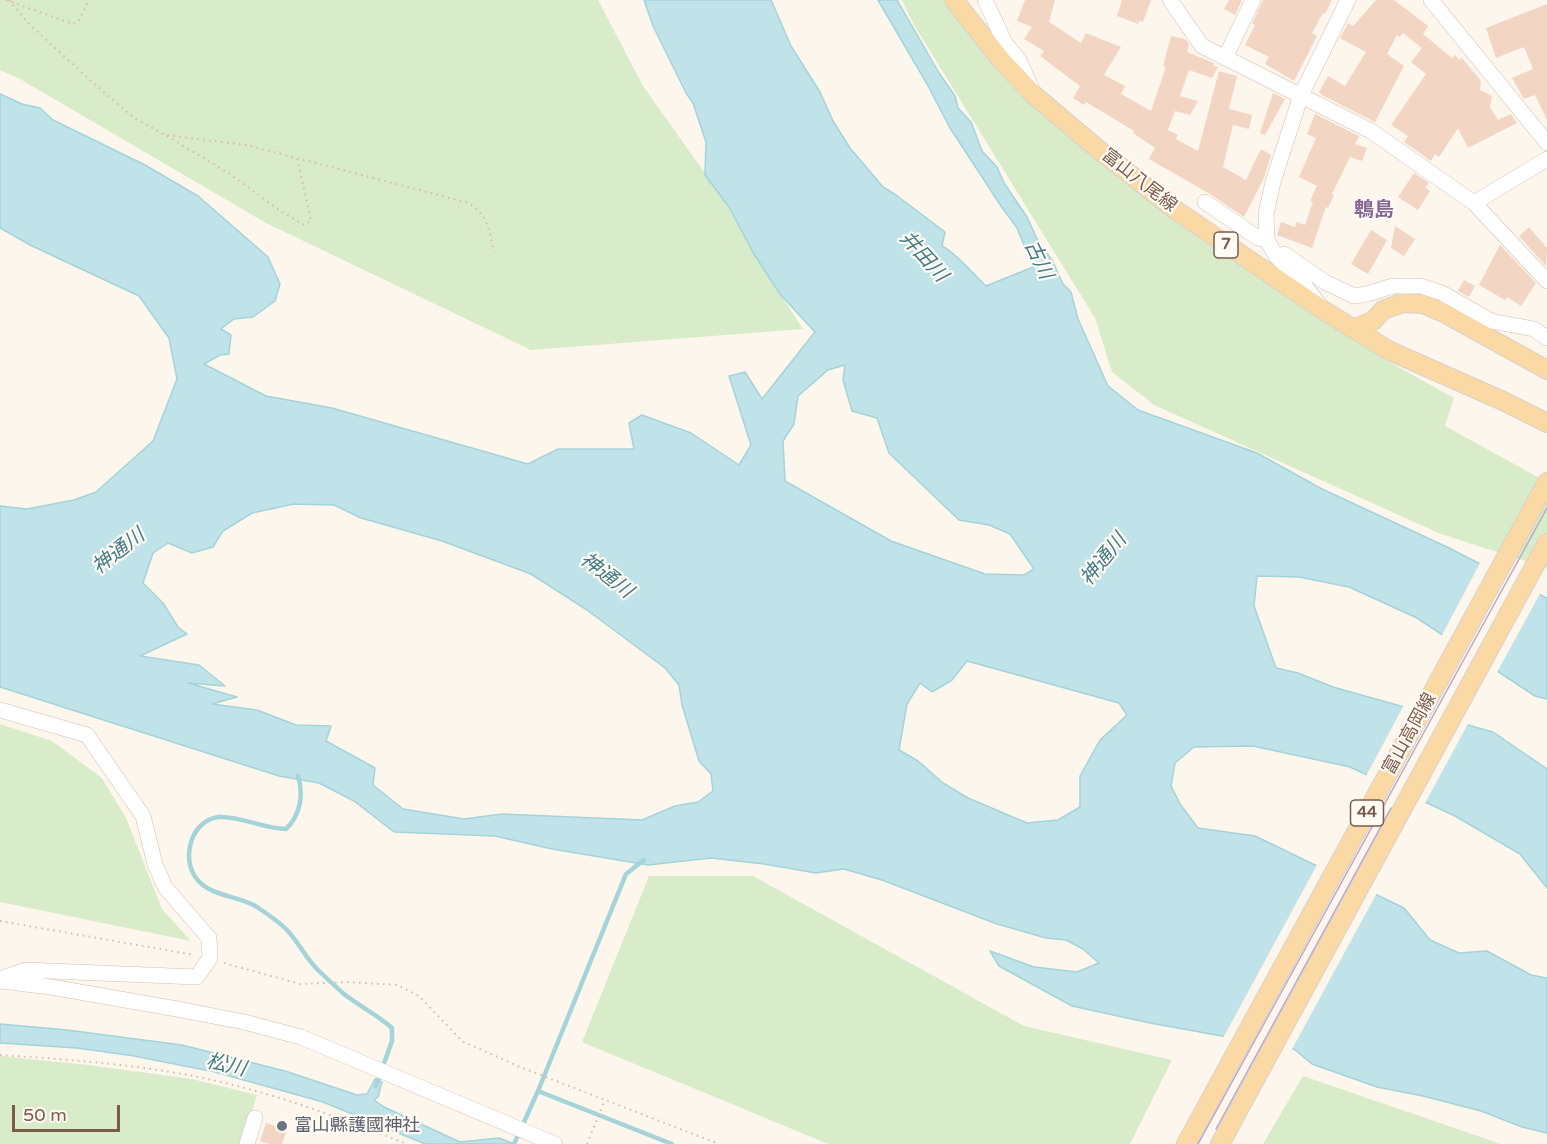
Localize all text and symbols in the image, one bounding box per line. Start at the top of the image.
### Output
street label: 富山八尾線 [1097,145,1181,217]
district label: 鵯島 [1354,199,1394,223]
water label: 井田川 [894,227,952,287]
road number: 7 [1214,232,1238,258]
water label: 古川 [1019,237,1057,283]
water label: 神通川 [88,524,150,580]
water label: 神通川 [1076,529,1132,591]
water label: 神通川 [575,548,637,604]
street label: 富山高岡線 [1379,689,1441,779]
road number: 44 [1350,800,1384,826]
water label: 松川 [204,1050,248,1082]
scale bar [15,1093,123,1131]
text: 50 m [23,1104,67,1126]
place label: 富山縣護國神社 [294,1115,420,1137]
marker: 富山縣護國神社 [275,1119,289,1133]

